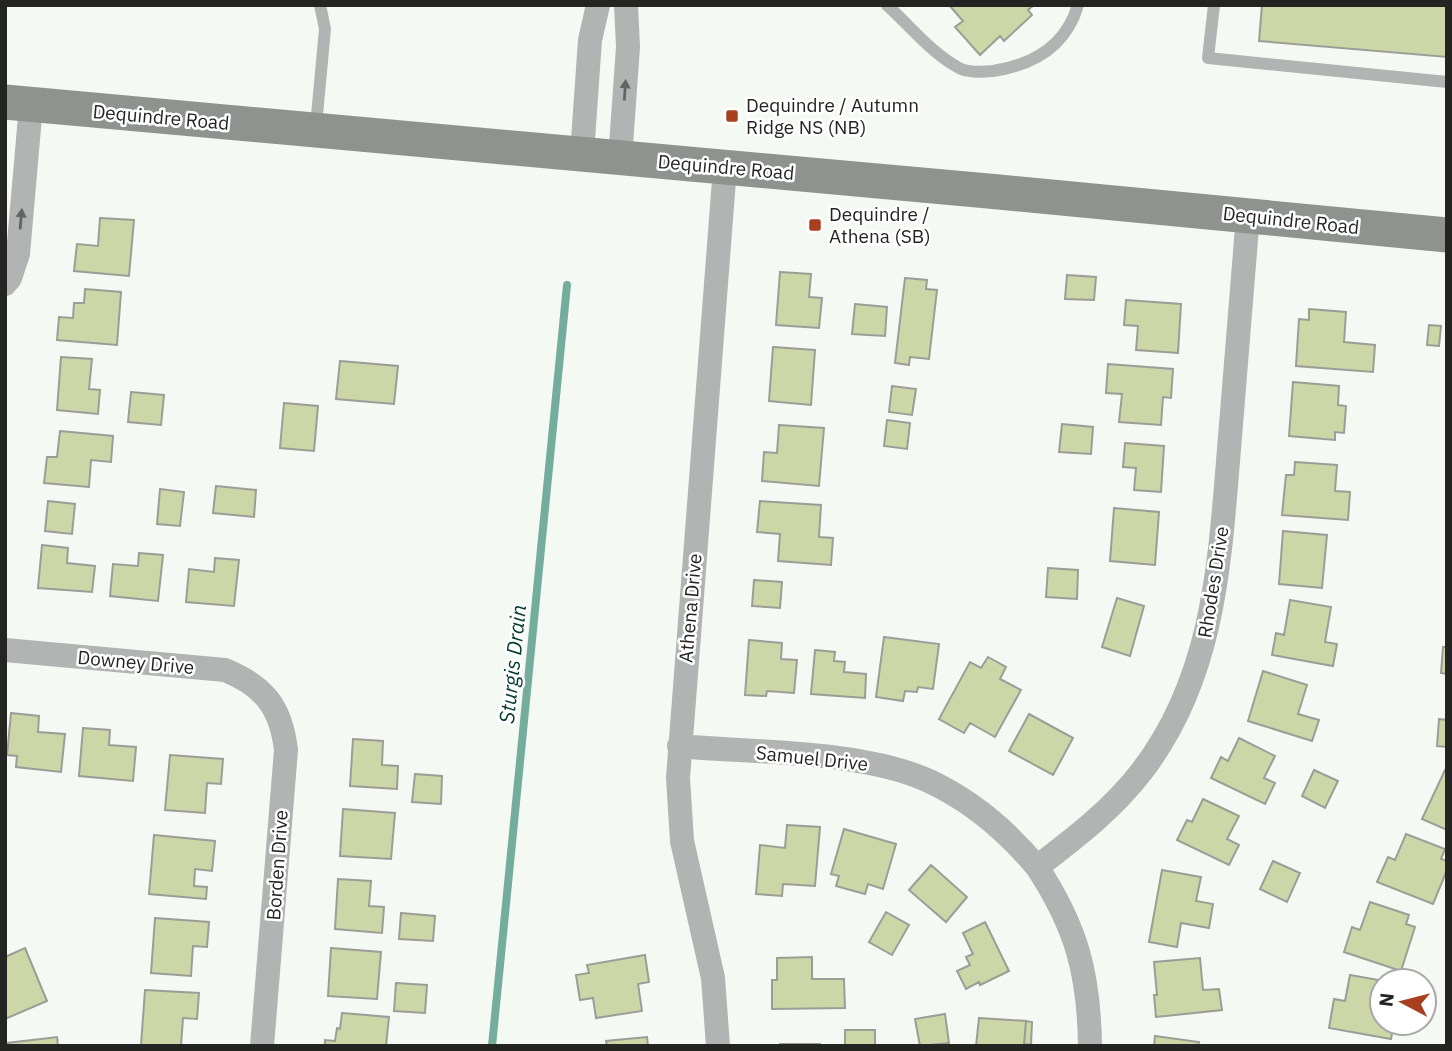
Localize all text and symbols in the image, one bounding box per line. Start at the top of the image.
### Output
one-way arrow [620,79,631,101]
place label: Dequindre / Autumn Ridge NS (NB) [746,93,919,139]
street label: Dequindre Road [92,99,230,135]
marker: Dequindre / Autumn Ridge NS (NB) [724,108,740,124]
street label: Dequindre Road [657,149,795,185]
street label: Dequindre Road [1222,201,1360,239]
place label: Dequindre / Athena (SB) [829,202,931,248]
one-way arrow [16,208,27,230]
marker: Dequindre / Athena (SB) [807,217,823,233]
street label: Rhodes Drive [1192,524,1234,640]
street label: Athena Drive [673,552,707,664]
water label: Sturgis Drain [492,603,532,725]
street label: Downey Drive [77,645,195,679]
street label: Samuel Drive [755,740,869,776]
street label: Borden Drive [261,809,293,921]
north arrow [1368,967,1438,1037]
text: N [1373,992,1399,1008]

